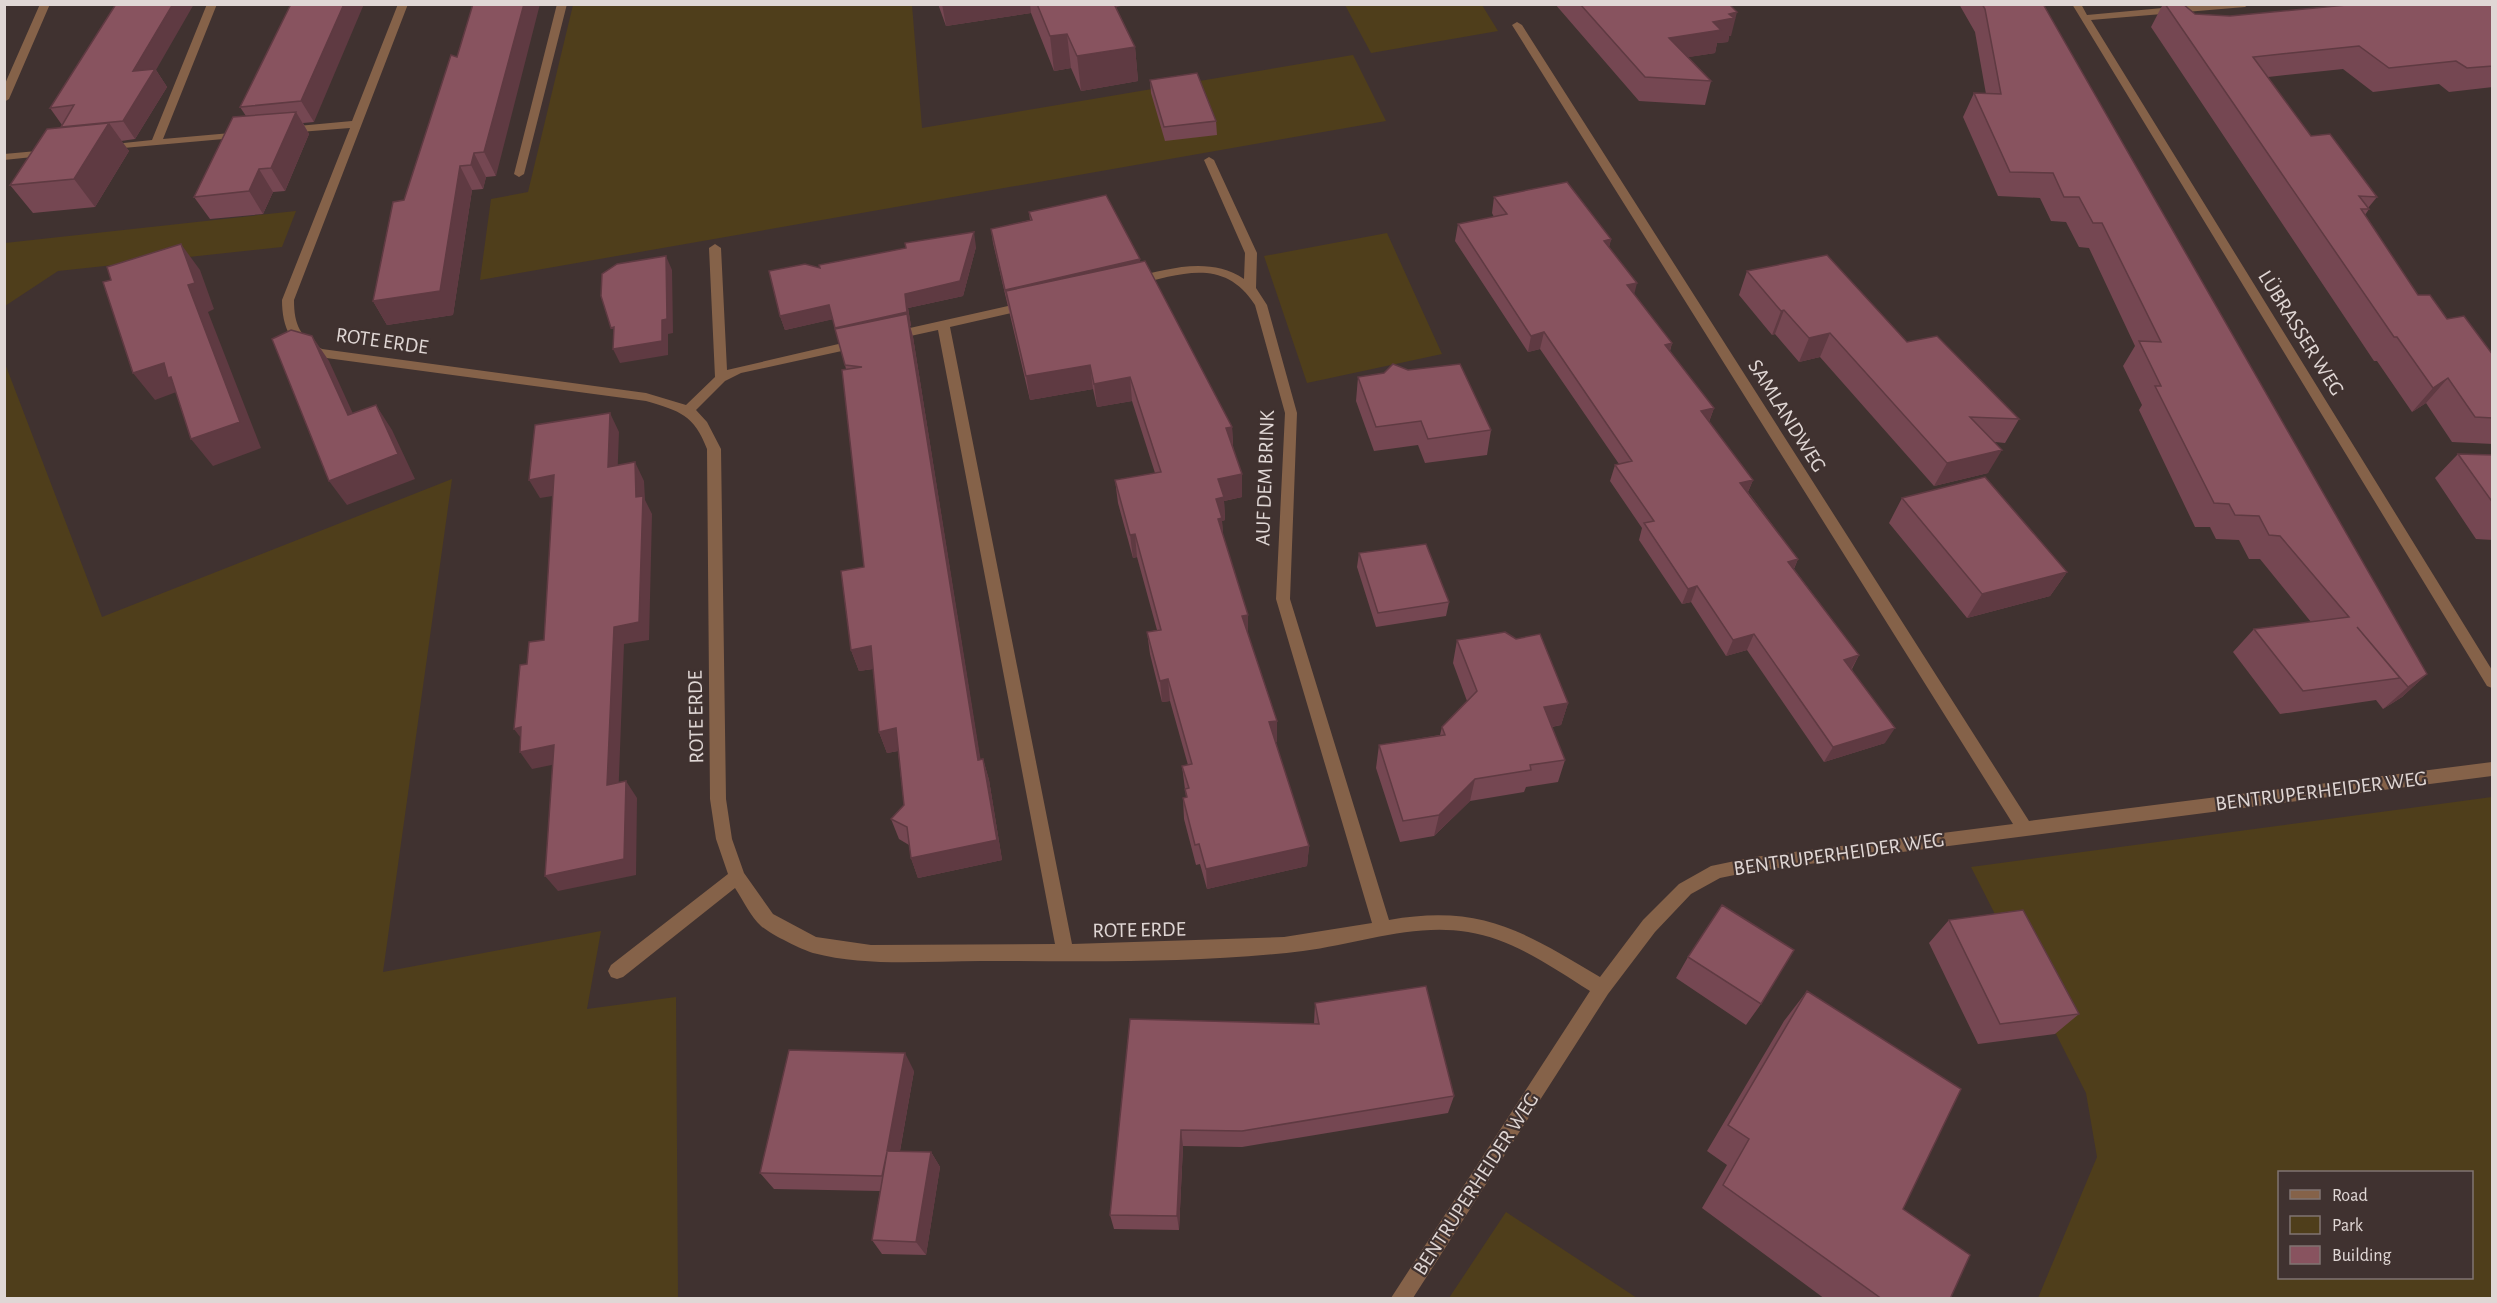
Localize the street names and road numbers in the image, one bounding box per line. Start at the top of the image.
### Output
street label: LÜBRASSER WEG [2254,266,2349,399]
street label: ROTE ERDE [334,324,430,358]
street label: SAMLANDWEG [1744,356,1830,476]
street label: AUF DEM BRINK [1252,409,1278,546]
street label: ROTE ERDE [685,670,707,764]
street label: BENTRUPERHEIDER WEG [2214,768,2428,814]
street label: BENTRUPERHEIDER WEG [1732,829,1946,879]
street label: ROTE ERDE [1092,919,1186,941]
street label: BENTRUPERHEIDER WEG [1409,1089,1543,1279]

